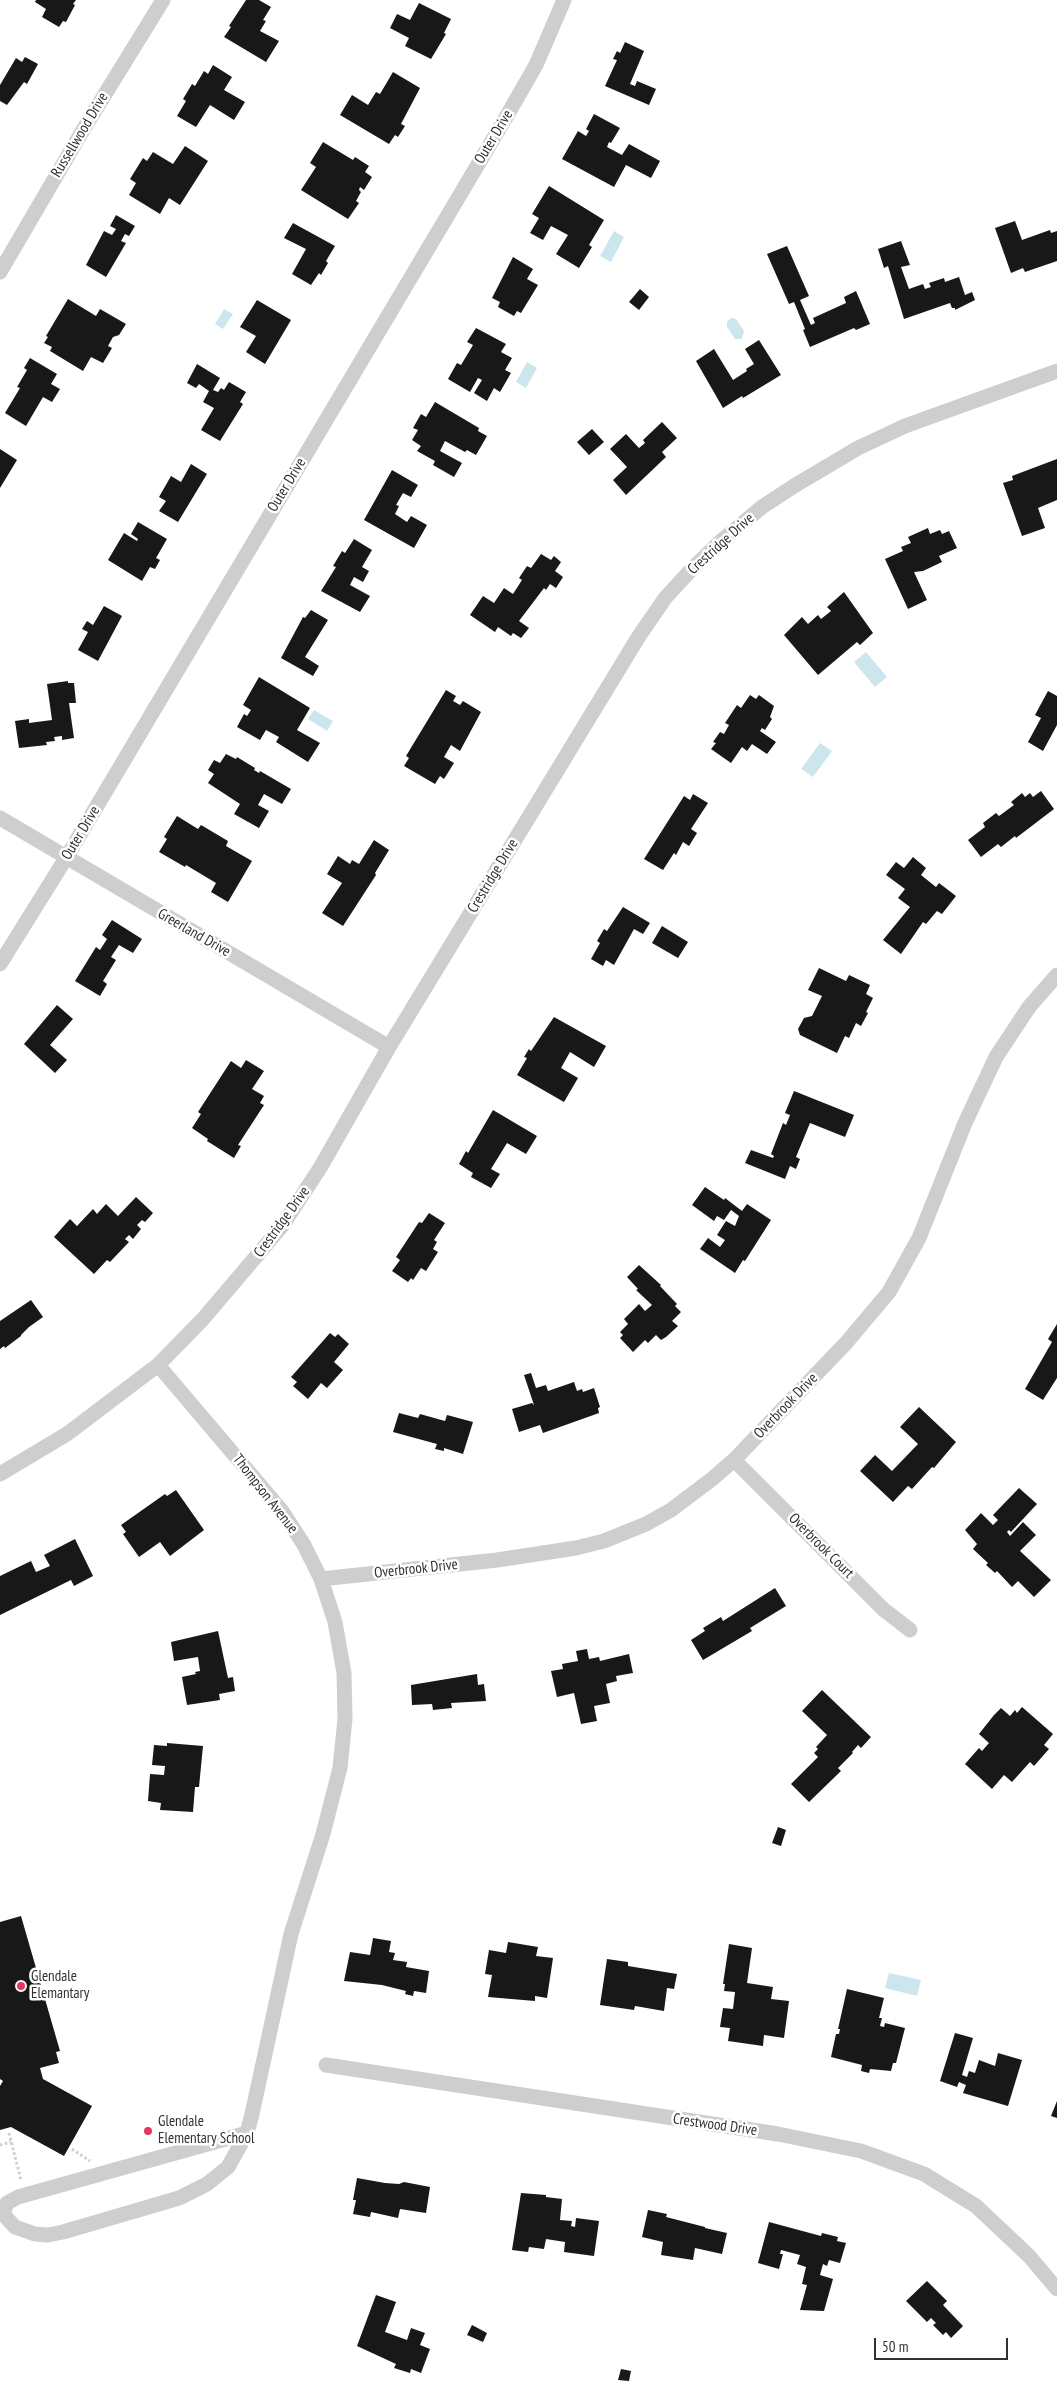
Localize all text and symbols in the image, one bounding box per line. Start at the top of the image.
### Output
street label: Russellwood Drive [48,89,112,181]
street label: Outer Drive [471,107,517,167]
street label: Outer Drive [264,455,310,515]
street label: Crestridge Drive [684,509,758,579]
street label: Outer Drive [58,803,104,863]
street label: Crestridge Drive [464,836,522,916]
street label: Greerland Drive [154,905,234,961]
street label: Crestridge Drive [250,1183,314,1261]
street label: Overbrook Drive [750,1370,822,1442]
street label: Thompson Avenue [229,1451,301,1537]
street label: Overbrook Court [785,1510,857,1582]
street label: Overbrook Drive [373,1556,459,1582]
place label: Glendale Elemantary [31,1968,89,2003]
marker: Glendale Elemantary [15,1980,27,1992]
street label: Crestwood Drive [672,2110,758,2140]
place label: Glendale Elementary School [158,2113,255,2148]
marker: Glendale Elementary School [142,2125,154,2137]
scale bar [877,2328,1011,2360]
text: 50 m [882,2337,908,2356]

